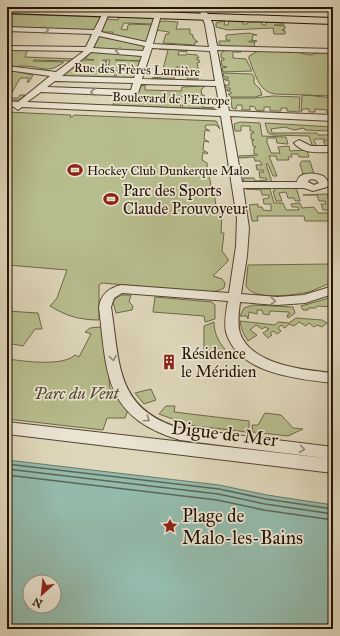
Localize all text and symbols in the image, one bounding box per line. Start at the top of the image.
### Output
one-way arrow [43,26,49,34]
one-way arrow [115,47,121,56]
street label: Rue des Frères Lumière [74,60,201,80]
one-way arrow [90,88,96,97]
street label: Boulevard de l'Europe [112,89,231,109]
sports icon: Hockey Club Dunkerque Malo [66,161,84,179]
place label: Hockey Club Dunkerque Malo [87,163,250,179]
place label: Parc des Sports Claude Prouvoyeur [123,181,247,218]
sports icon: Parc des Sports Claude Prouvoyeur [102,190,120,208]
one-way arrow [270,297,276,305]
place label: Résidence le Méridien [181,344,257,381]
building icon: Résidence le Méridien [160,353,178,371]
one-way arrow [108,355,117,361]
park label: Parc du Vent [33,384,120,403]
one-way arrow [143,414,150,422]
street label: Digue de Mer [170,416,280,453]
one-way arrow [299,444,305,453]
place label: Plage de Malo-les-Bains [182,504,303,549]
place icon: Plage de Malo-les-Bains [161,517,179,535]
north arrow [22,574,62,614]
text: N [30,594,45,610]

